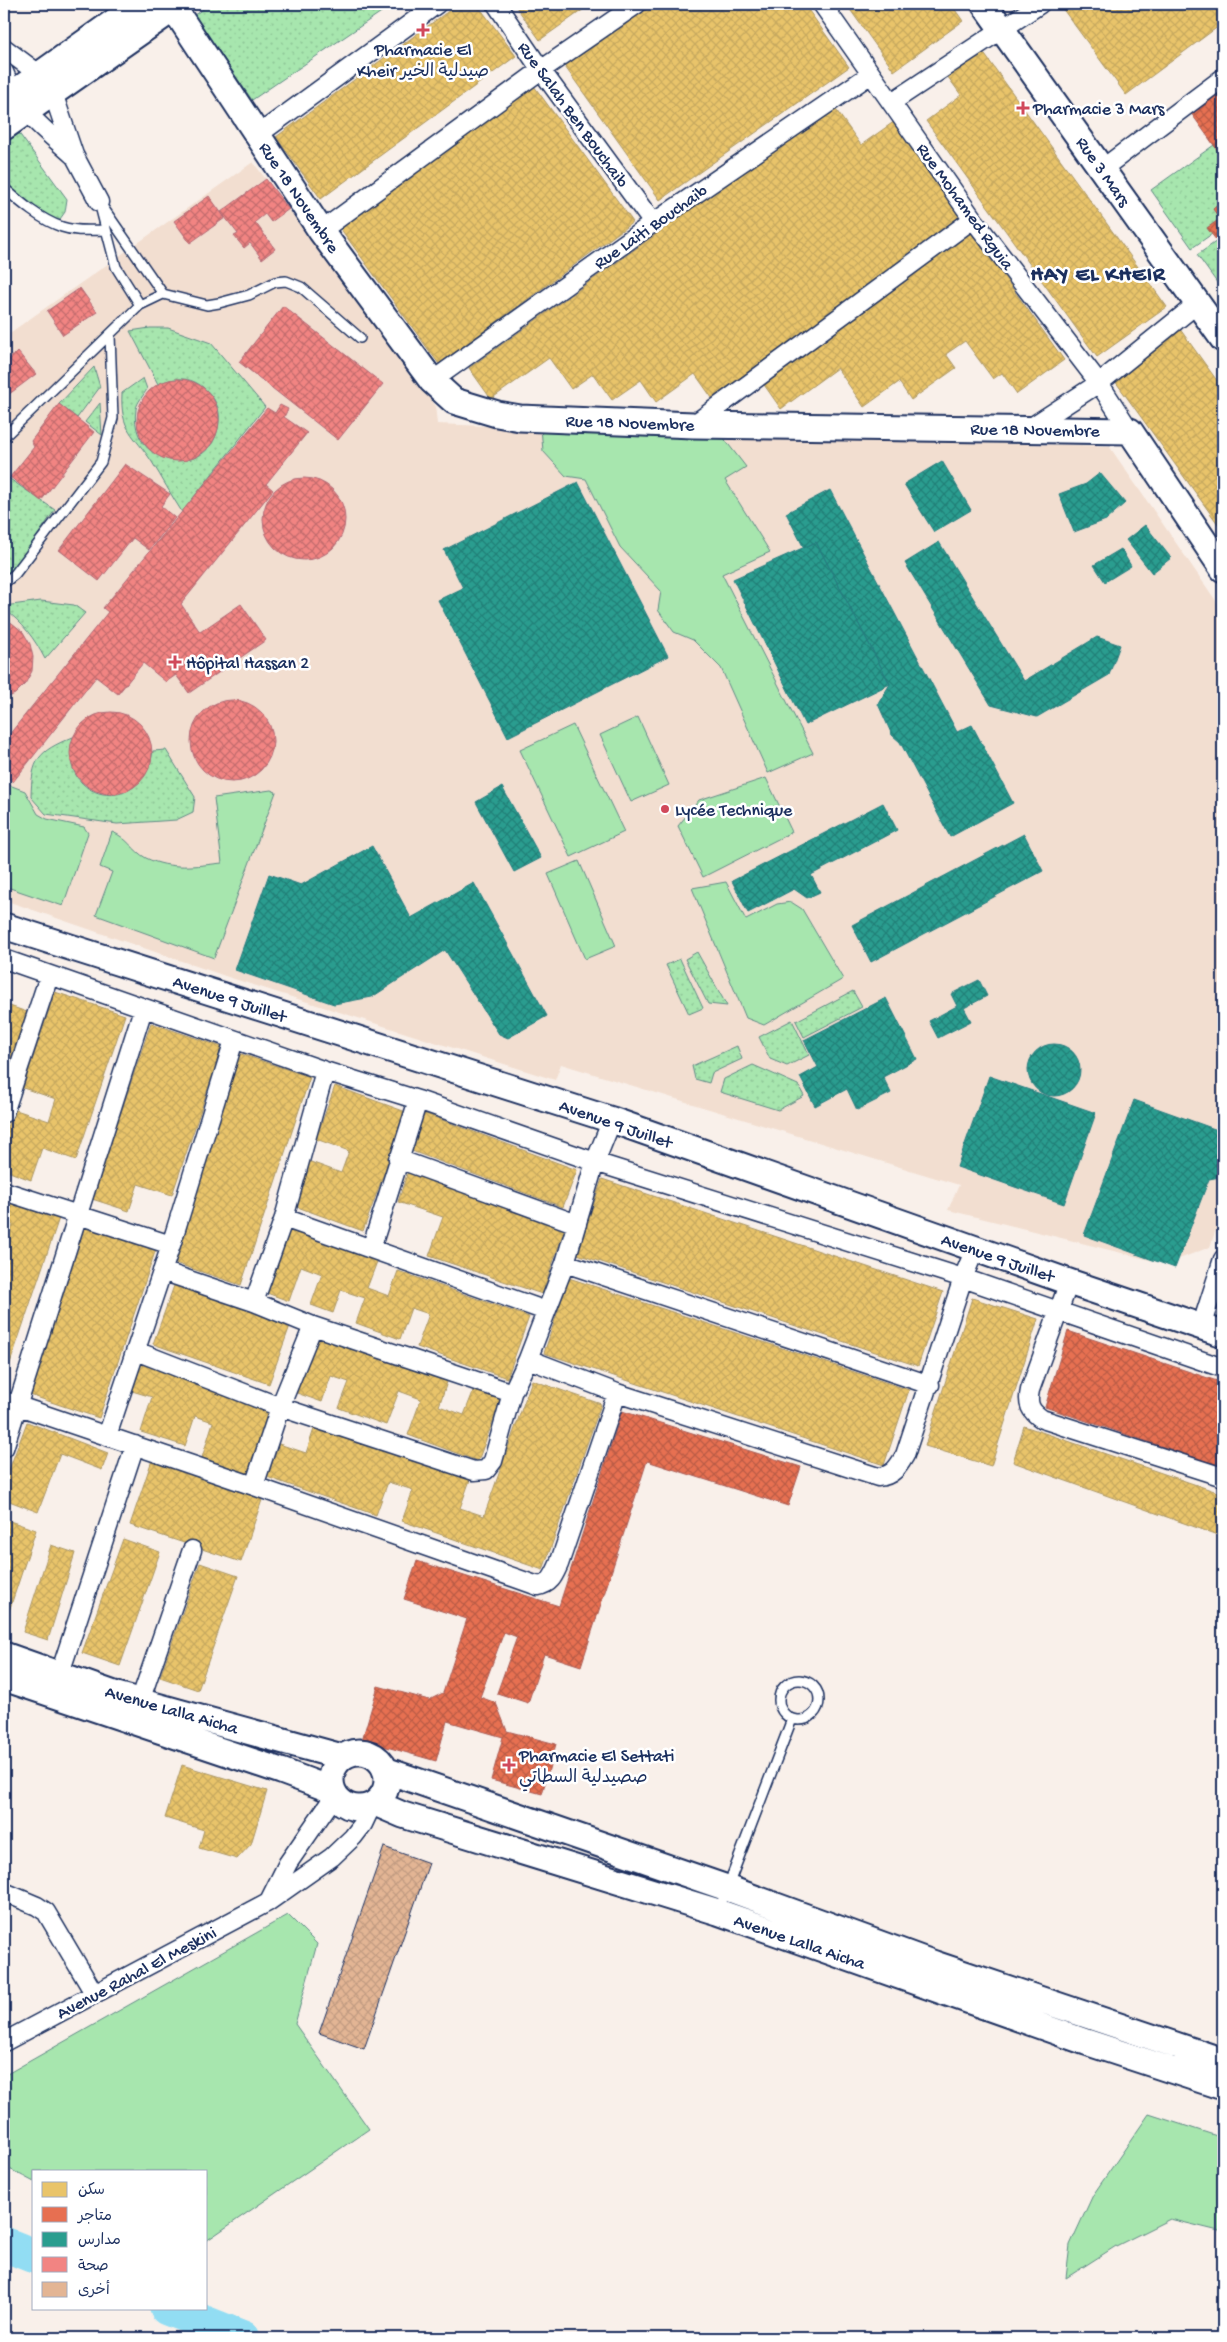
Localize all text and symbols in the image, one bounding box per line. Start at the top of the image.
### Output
marker: Pharmacie El Kheir صيدلية الخير [417,24,429,36]
street label: Rue Salah Ben Bouchaib [512,38,632,193]
place label: Pharmacie El Kheir صيدلية الخير [357,41,489,83]
place label: Pharmacie 3 Mars [1032,100,1166,121]
marker: Pharmacie 3 Mars [1017,102,1029,114]
street label: Rue 3 Mars [1070,133,1134,213]
street label: Rue 18 Novembre [253,139,343,258]
street label: Rue Mohamed Rguia [911,140,1018,276]
street label: Rue Laiti Bouchaib [591,181,713,275]
district label: HAY EL KHEIR [1030,263,1166,289]
street label: Rue 18 Novembre [565,412,695,437]
street label: Rue 18 Novembre [970,420,1100,443]
place label: Hôpital Hassan 2 [186,654,309,675]
marker: Hôpital Hassan 2 [168,655,182,669]
place label: Lycée Technique [675,801,793,822]
marker: Lycée Technique [659,803,671,815]
street label: Avenue 9 Juillet [170,972,290,1029]
street label: Avenue 9 Juillet [556,1096,676,1155]
street label: Avenue 9 Juillet [938,1230,1058,1289]
street label: Avenue Lalla Aicha [102,1682,241,1741]
place label: Pharmacie El Settati صصيدلية السطاتي [518,1747,674,1792]
marker: Pharmacie El Settati صصيدلية السطاتي [503,1759,515,1771]
street label: Avenue Lalla Aicha [731,1911,869,1976]
street label: Avenue Rahal El Meskini [54,1923,221,2025]
legend [32,2170,208,2310]
text: سكن [78,2182,105,2200]
text: متاجر [76,2208,112,2226]
text: مدارس [78,2232,121,2250]
text: صحة [78,2258,109,2276]
text: أخرى [78,2280,110,2300]

